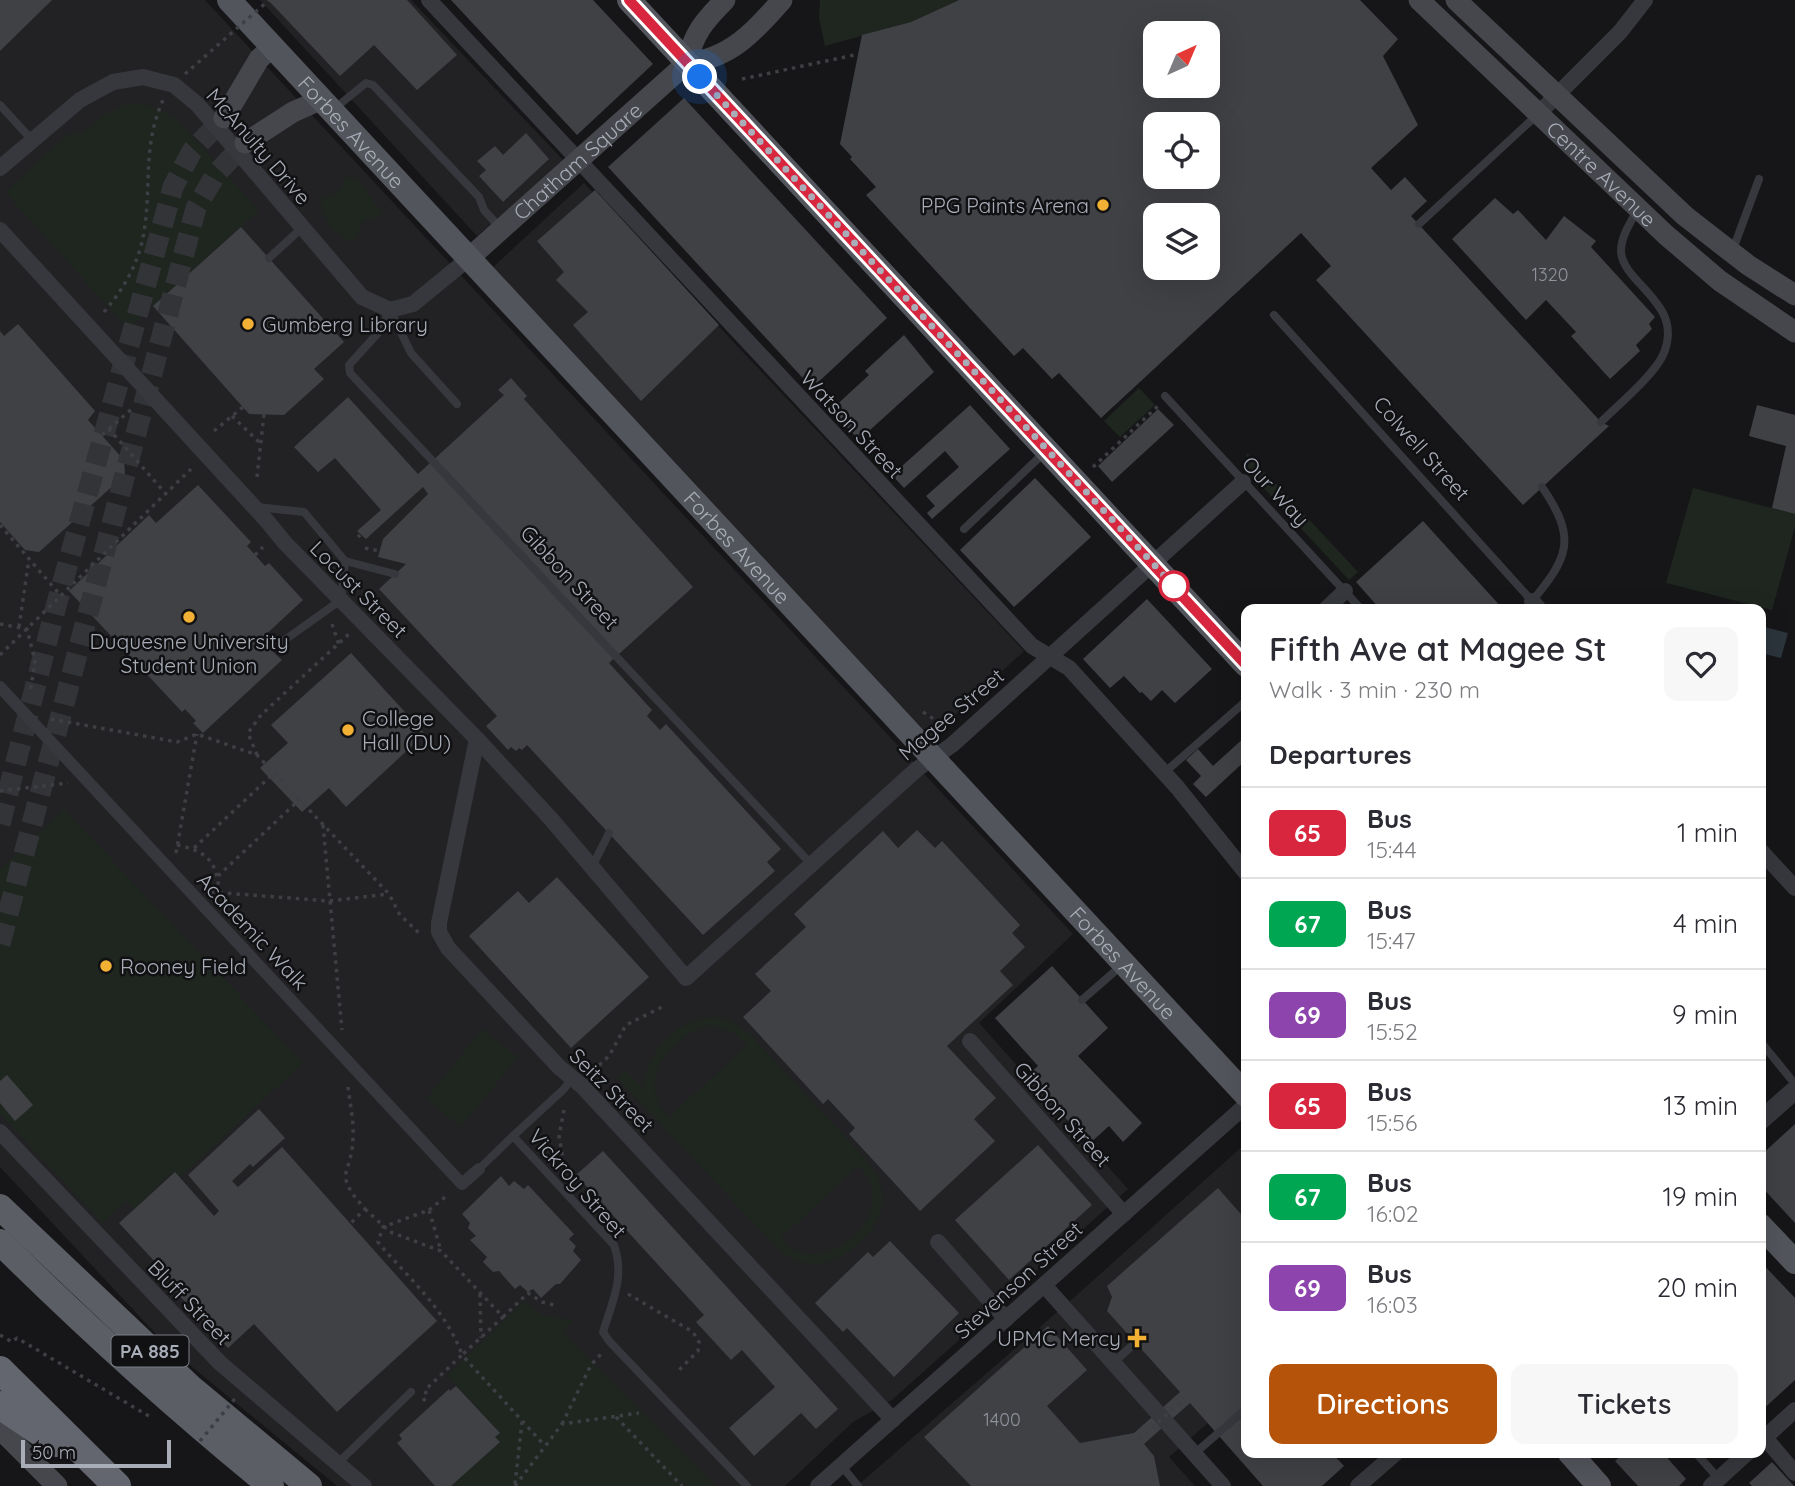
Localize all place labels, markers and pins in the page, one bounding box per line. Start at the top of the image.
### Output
place label: PPG Paints Arena [921,192,1089,218]
marker: PPG Paints Arena [1095,197,1111,213]
place label: Gumberg Library [262,311,428,337]
marker: Gumberg Library [240,316,256,332]
unlabelled marker [1159,571,1189,601]
marker: Duquesne University Student Union [181,609,197,625]
place label: Duquesne University Student Union [89,628,289,678]
place label: College Hall (DU) [362,705,451,755]
marker: College Hall (DU) [340,722,356,738]
place label: Rooney Field [120,953,246,979]
marker: Rooney Field [98,958,114,974]
place label: UPMC Mercy [997,1325,1121,1351]
marker: UPMC Mercy [1127,1328,1147,1348]

